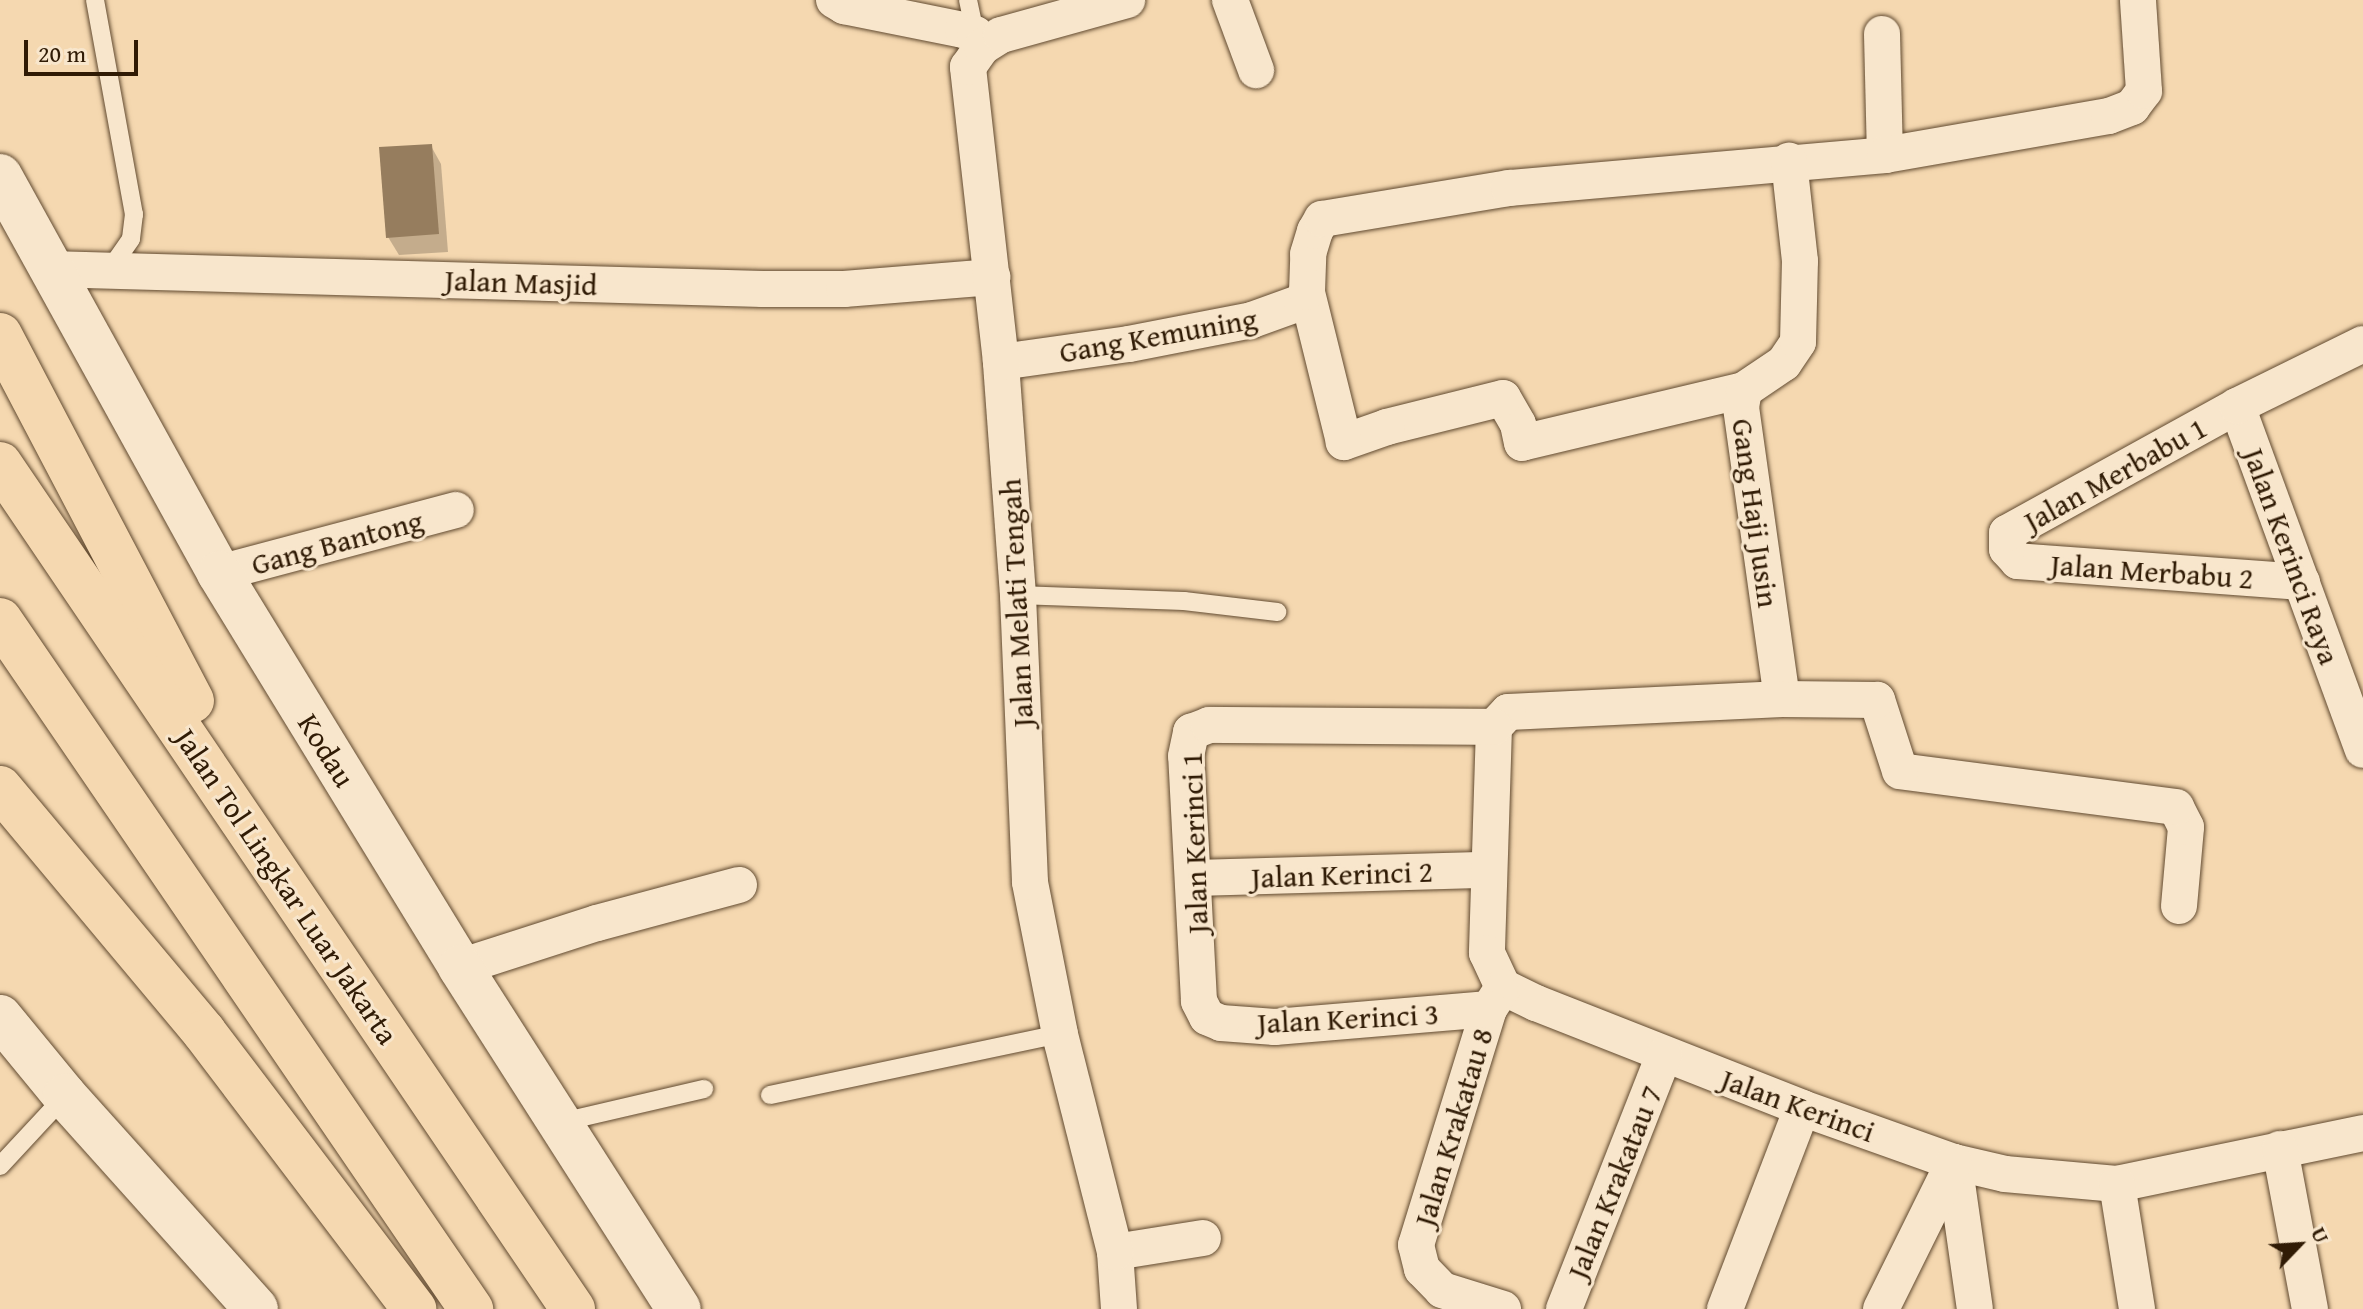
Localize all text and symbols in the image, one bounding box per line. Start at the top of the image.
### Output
scale bar [28,24,142,74]
text: 20 m [38,36,86,71]
street label: Jalan Masjid [444,261,598,303]
street label: Gang Kemuning [1056,300,1260,370]
street label: Jalan Merbabu 1 [2017,409,2213,539]
street label: Gang Haji Jusin [1725,416,1787,610]
street label: Jalan Kerinci Raya [2236,443,2348,669]
street label: Jalan Melati Tengah [992,478,1040,728]
street label: Gang Bantong [247,502,427,582]
street label: Jalan Merbabu 2 [2049,546,2255,596]
street label: Kodau [291,707,363,793]
street label: Jalan Tol Lingkar Luar Jakarta [168,721,406,1051]
street label: Jalan Kerinci 1 [1173,751,1215,935]
street label: Jalan Kerinci 2 [1250,853,1434,895]
street label: Jalan Kerinci 3 [1256,995,1440,1041]
street label: Jalan Krakatau 8 [1406,1024,1500,1230]
street label: Jalan Kerinci [1716,1061,1880,1149]
street label: Jalan Krakatau 7 [1559,1080,1669,1284]
north arrow [2259,1205,2339,1285]
text: U [2303,1221,2338,1248]

